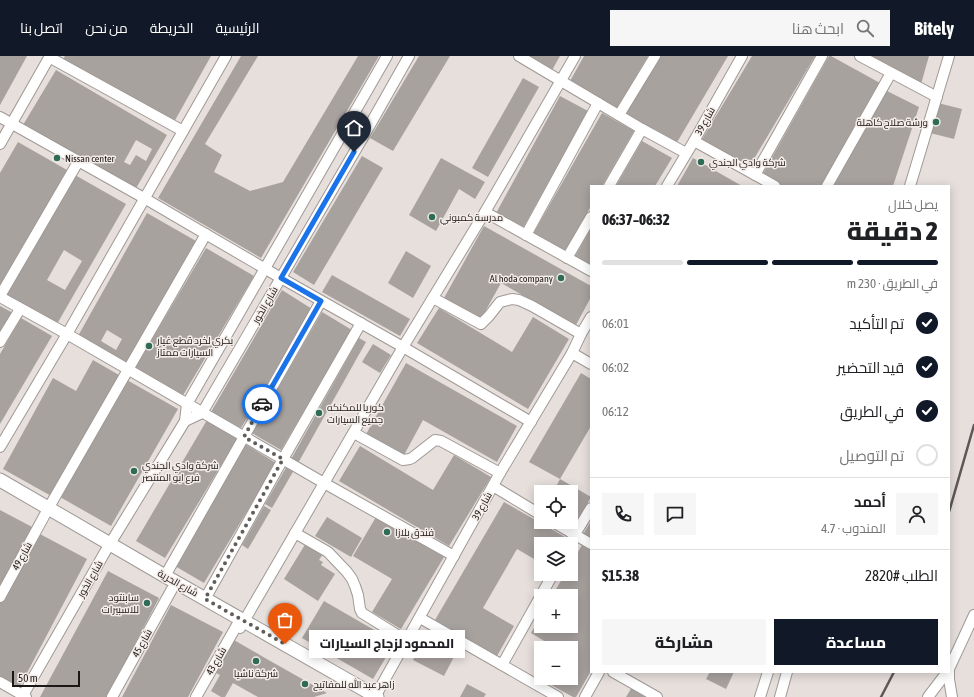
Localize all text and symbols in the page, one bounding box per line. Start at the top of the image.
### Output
search box [610,10,890,46]
icon: search [854,17,876,39]
text: Bitely [914,17,954,39]
text: اتصل بنا [20,20,63,36]
text: من نحن [85,20,128,36]
text: الخريطة [150,20,194,36]
text: الرئيسية [216,20,259,36]
text: ابحث هنا [792,20,844,37]
street label: شارع 39 [693,105,718,137]
pin [337,111,371,152]
icon: home [343,117,365,139]
place label: ورشة صلاح كاهلة [856,117,928,129]
marker: ورشة صلاح كاهلة [931,117,941,127]
marker: Nissan center [52,153,62,163]
place label: Nissan center [65,153,116,164]
marker: شركة وادي الجندي [696,157,706,167]
place label: شركة وادي الجندي [709,157,786,170]
text: يصل خلال [888,197,938,212]
text: 06:32–06:37 [602,211,670,228]
marker: مدرسة كمبوني [427,212,437,222]
place label: مدرسة كمبوني [440,212,503,225]
text: 2 دقيقة [847,216,938,246]
place label: Al hoda company [490,273,553,284]
marker: Al hoda company [556,273,566,283]
text: في الطريق · 230 m [847,276,938,291]
street label: شارع الخور [250,285,281,327]
icon: check [916,312,938,334]
text: تم التأكيد [849,315,904,332]
text: 06:01 [602,316,629,331]
place label: بكري لخرد قطع غيار السيارات ممتاز [156,335,233,358]
marker: بكري لخرد قطع غيار السيارات ممتاز [144,341,154,351]
icon: check [916,356,938,378]
text: قيد التحضير [837,359,904,376]
text: 06:02 [602,360,629,375]
courier [242,384,282,424]
icon: car [251,393,273,415]
icon: check [916,400,938,422]
place label: كوريا للمكنكه جميع السيارات [327,402,384,426]
text: في الطريق [840,403,904,420]
text: 06:12 [602,404,629,419]
marker: كوريا للمكنكه جميع السيارات [314,408,324,418]
text: تم التوصيل [840,447,904,464]
place label: شركة وادي الجندي فرع ابو المنتصر [141,460,219,484]
marker: شركة وادي الجندي فرع ابو المنتصر [129,466,139,476]
map controls [534,485,578,685]
button: locate [534,485,578,529]
street label: شارع 39 [470,490,495,522]
button: phone [602,493,644,535]
button: chat [654,493,696,535]
text: أحمد [854,493,886,510]
button: person [896,493,938,535]
text: المندوب · 4.7 [821,521,886,536]
marker: فندق بلازا [382,527,392,537]
place label: فندق بلازا [395,527,434,539]
button: layers [534,537,578,581]
street label: شارع 49 [10,540,35,572]
street label: شارع الخور [75,559,106,601]
street label: شارع الحرية [155,567,200,599]
text: $15.38 [602,567,639,584]
text: الطلب #2820 [865,567,938,584]
button: + [534,589,578,633]
place label: سابنتود للاسبيرات [102,592,139,615]
marker: سابنتود للاسبيرات [142,598,152,608]
pin [268,603,302,644]
icon: bag [274,609,296,631]
button: مشاركة [602,619,766,665]
button: مساعدة [774,619,938,665]
street label: شارع 45 [130,627,155,659]
callout: المحمود لزجاج السيارات [309,630,465,658]
text: المحمود لزجاج السيارات [320,636,454,651]
button: − [534,641,578,685]
street label: شارع 43 [204,645,229,677]
marker: شركة ناشيا [251,656,261,666]
place label: شركة ناشيا [234,668,278,679]
scale bar [12,669,80,688]
text: 50 m [18,672,38,684]
place label: زاهر عبد الله للمفاتيح [313,677,395,691]
marker: زاهر عبد الله للمفاتيح [300,679,310,689]

